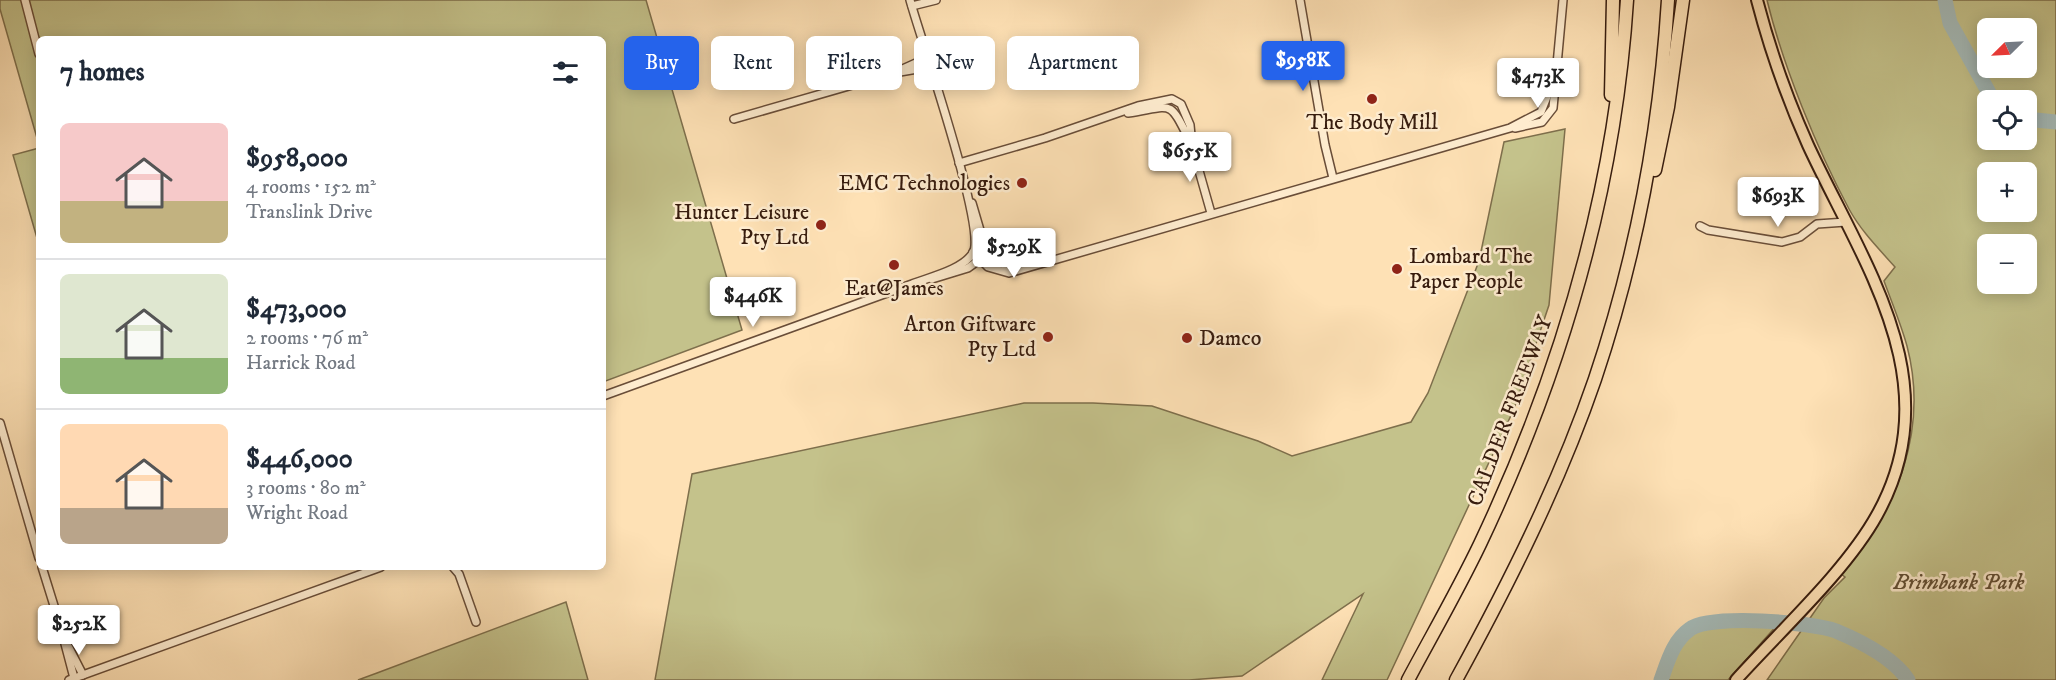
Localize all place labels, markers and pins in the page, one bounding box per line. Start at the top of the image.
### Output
pin: $958K [1261,41,1345,92]
pin: $473K [1496,58,1580,109]
marker: The Body Mill [1365,92,1379,106]
place label: The Body Mill [1306,109,1438,136]
pin: $655K [1148,132,1232,183]
place label: EMC Technologies [839,170,1010,197]
marker: EMC Technologies [1015,176,1029,190]
pin: $693K [1736,177,1820,228]
place label: Hunter Leisure Pty Ltd [674,199,809,251]
marker: Hunter Leisure Pty Ltd [814,218,828,232]
pin: $529K [972,228,1056,279]
place label: Lombard The Paper People [1409,243,1533,295]
marker: Eat@James [887,258,901,272]
marker: Lombard The Paper People [1390,262,1404,276]
place label: Eat@James [844,275,944,302]
pin: $446K [711,277,795,328]
place label: Arton Giftware Pty Ltd [904,311,1036,363]
place label: Damco [1199,325,1261,352]
marker: Arton Giftware Pty Ltd [1041,330,1055,344]
marker: Damco [1180,331,1194,345]
pin: $252K [37,605,121,656]

